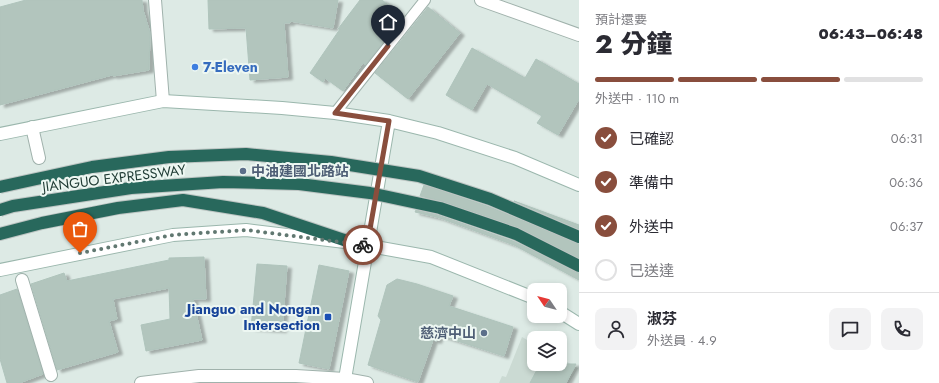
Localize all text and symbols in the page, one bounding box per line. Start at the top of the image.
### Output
pin [371,5,405,46]
text: 預計還要 [595,10,647,29]
icon: home [377,11,399,33]
text: 06:43–06:48 [818,23,923,45]
text: 2 分鐘 [595,25,673,63]
place label: 7-Eleven [203,57,258,77]
marker: 7-Eleven [190,62,200,72]
text: 外送中 · 110 m [595,89,679,108]
icon: check [595,127,617,149]
text: 已確認 [629,128,674,150]
text: 06:31 [891,129,923,148]
street label: JIANGUO EXPRESSWAY [39,159,187,197]
place label: 中油建國北路站 [251,161,349,181]
marker: 中油建國北路站 [238,166,248,176]
icon: check [595,171,617,193]
text: 準備中 [629,172,674,194]
text: 06:36 [889,173,923,192]
pin [63,212,97,253]
icon: check [595,215,617,237]
text: 外送中 [629,216,674,238]
text: 06:37 [890,217,923,236]
icon: bag [69,218,91,240]
courier [343,225,383,265]
icon: bike [352,234,374,256]
text: 已送達 [629,260,674,282]
north arrow [527,283,567,323]
map controls [527,283,567,371]
place label: Jianguo and Nongan Intersection [184,299,320,335]
button: person [595,308,637,350]
text: 淑芬 [647,308,677,330]
button: chat [829,308,871,350]
button: phone [881,308,923,350]
marker: Jianguo and Nongan Intersection [323,312,333,322]
place label: 慈濟中山 [420,323,476,343]
marker: 慈濟中山 [479,328,489,338]
button: layers [527,331,567,371]
text: 外送員 · 4.9 [647,331,717,350]

